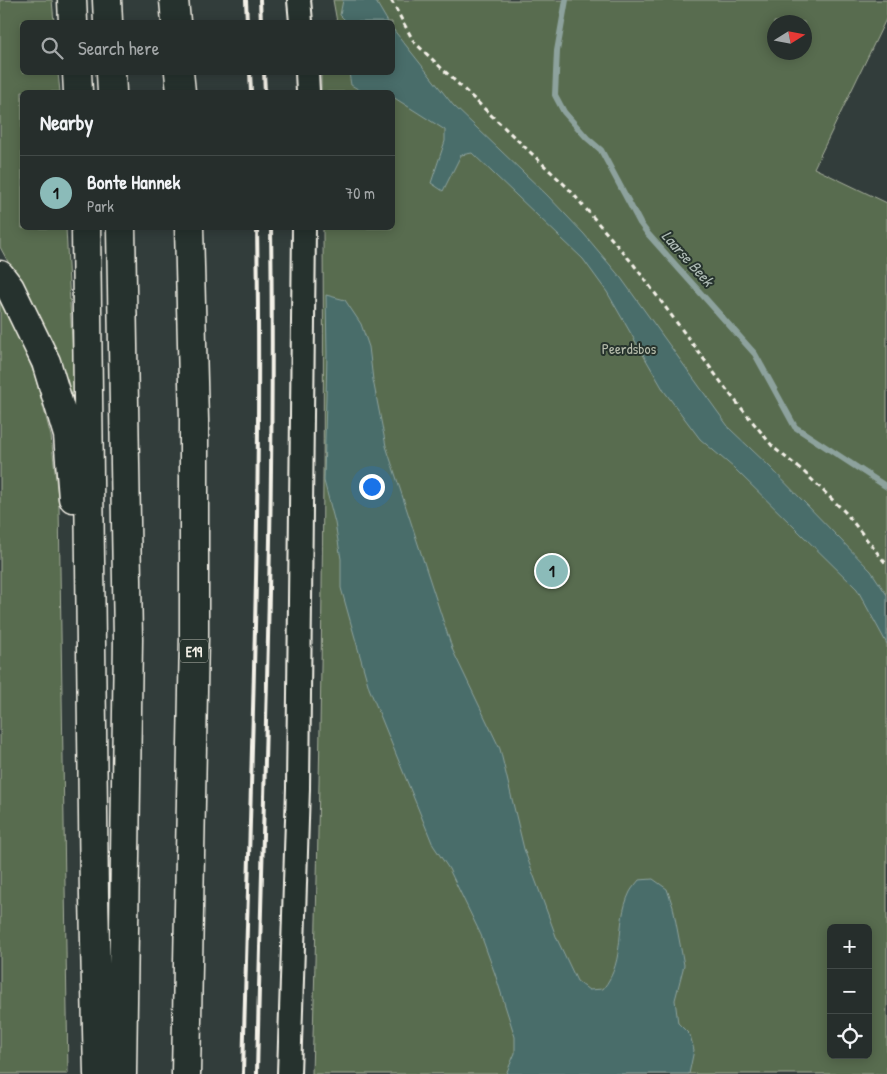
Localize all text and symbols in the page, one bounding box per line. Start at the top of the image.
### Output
north arrow [767,15,812,60]
search box [20,20,395,75]
icon: search [38,34,66,62]
text: Search here [78,35,159,61]
text: Nearby [40,108,93,137]
text: Bonte Hannek [87,169,180,195]
text: 1 [53,182,59,204]
text: 70 m [345,182,375,204]
text: Park [87,195,114,217]
water label: Laarse Beek [657,225,720,292]
park label: Peerdsbos [602,338,656,359]
your location [359,474,385,500]
pin: 1 [536,552,568,590]
road number: E19 [180,640,208,662]
map controls [827,924,872,1059]
button: + [827,924,872,969]
button: − [827,969,872,1014]
button: locate [827,1014,872,1059]

